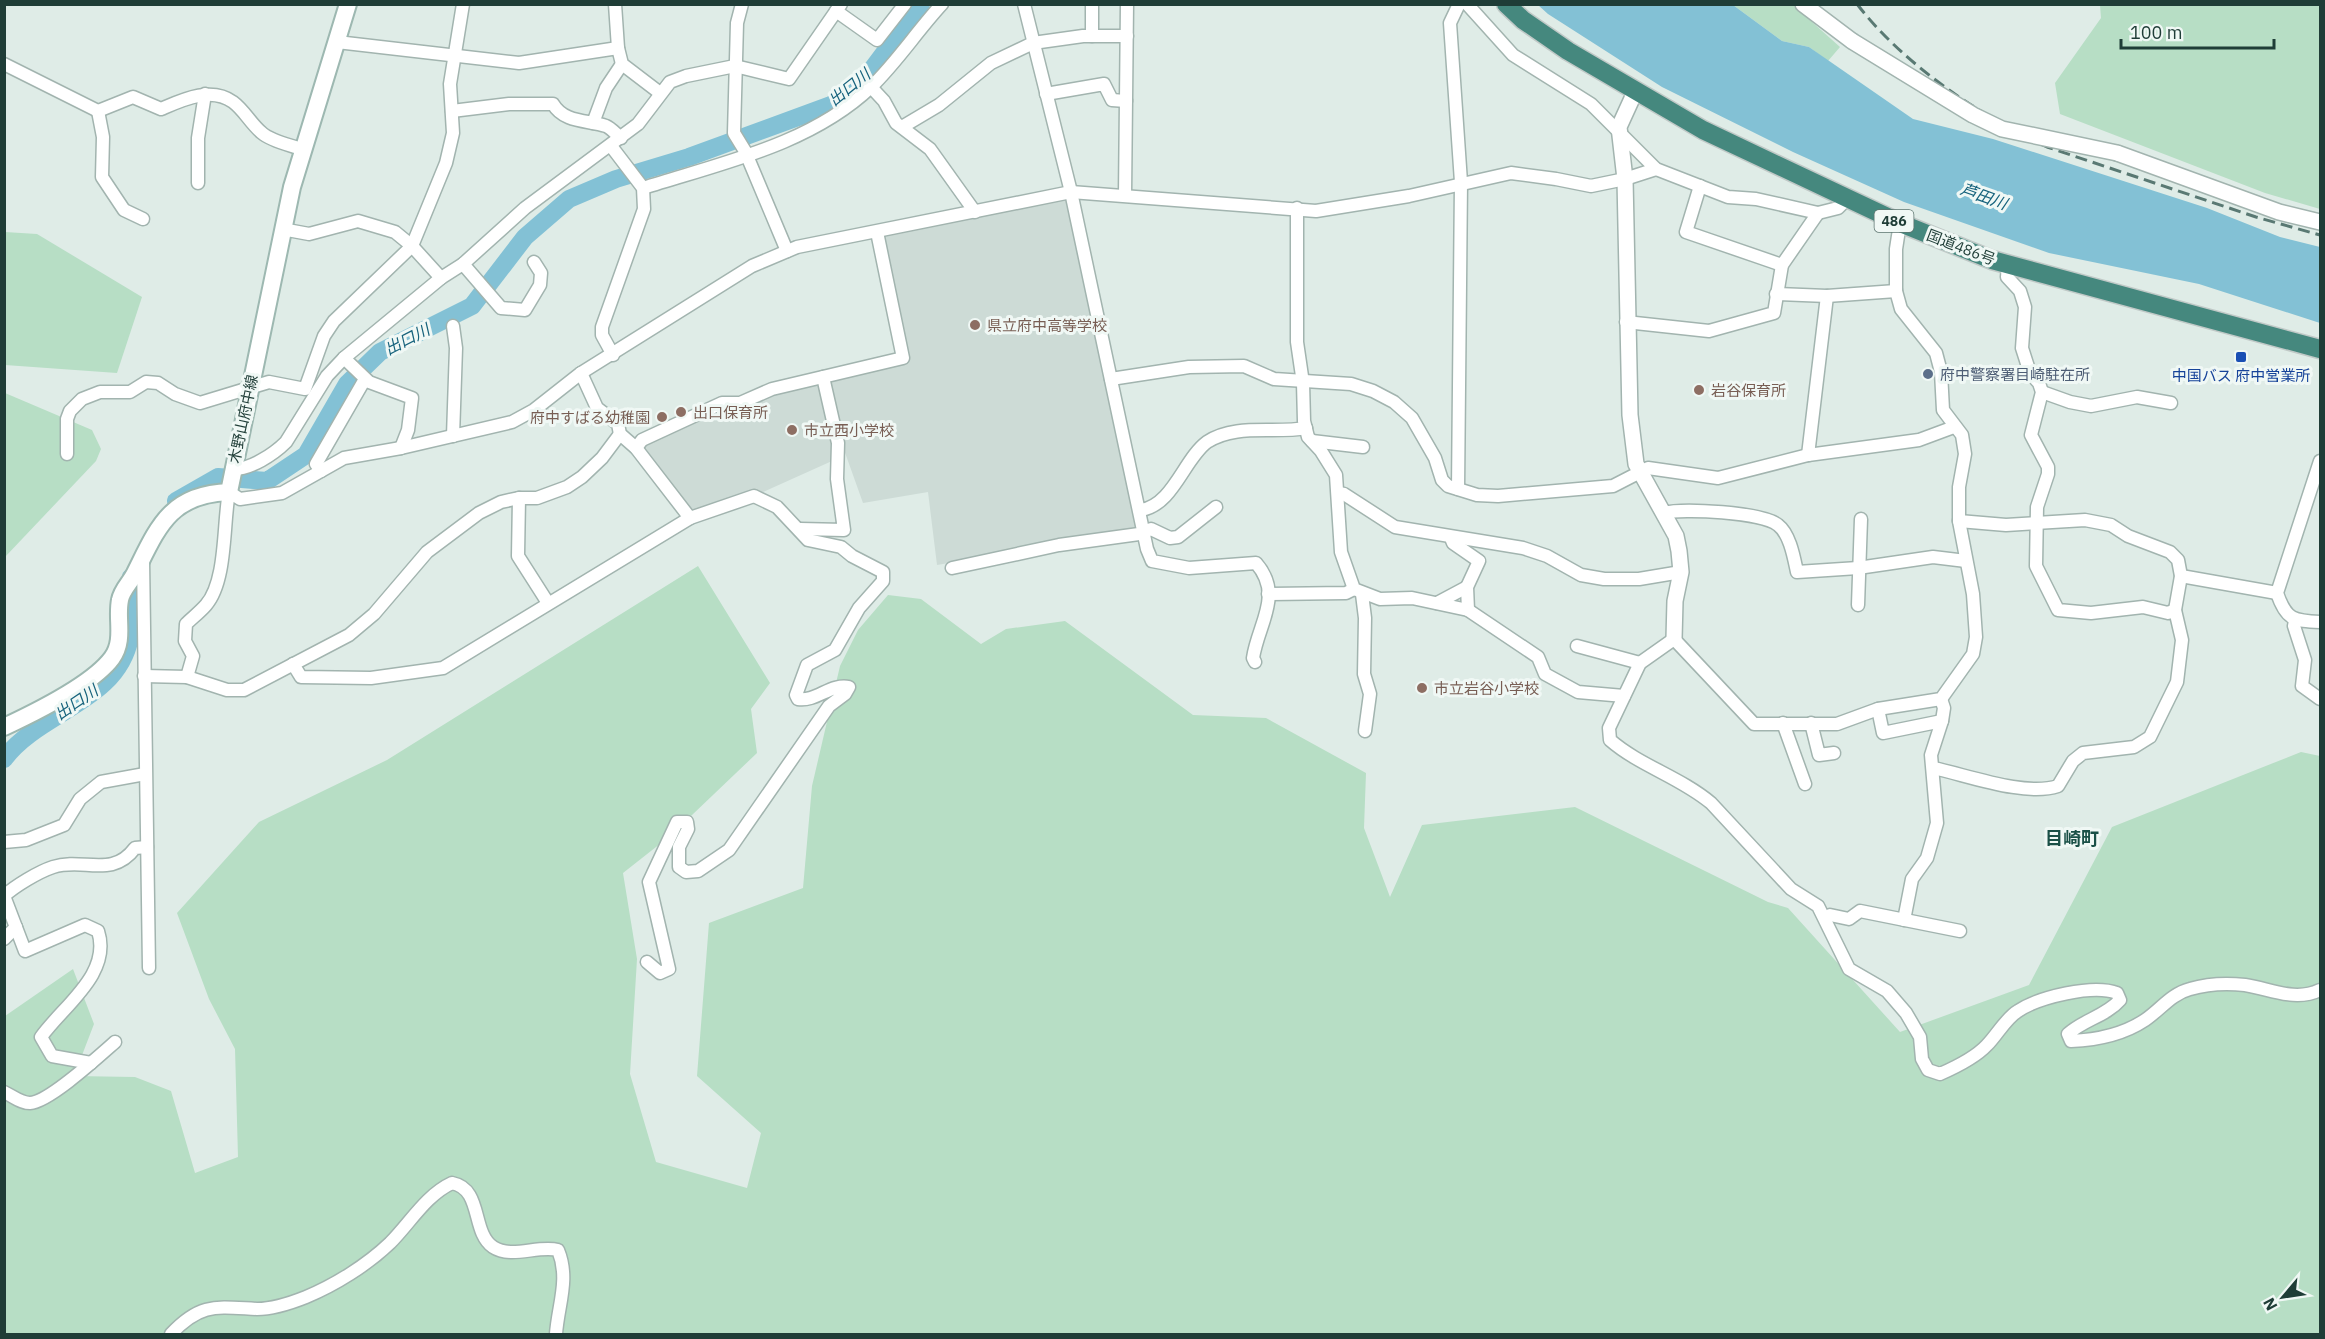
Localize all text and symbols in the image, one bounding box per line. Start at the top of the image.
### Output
scale bar [2121,12,2274,50]
text: 100 m [2130,21,2182,44]
water label: 出口川 [824,63,875,110]
water label: 芦田川 [1958,178,2012,214]
road number: 486 [1874,210,1914,232]
street label: 国道486号 [1924,225,1998,269]
place label: 県立府中高等学校 [987,316,1107,335]
water label: 出口川 [381,318,435,359]
marker: 県立府中高等学校 [968,318,982,332]
marker: 中国バス 府中営業所 [2234,350,2248,364]
place label: 府中警察署目崎駐在所 [1940,365,2090,384]
place label: 中国バス 府中営業所 [2172,366,2310,385]
marker: 府中警察署目崎駐在所 [1921,367,1935,381]
street label: 木野山府中線 [224,373,262,465]
place label: 岩谷保育所 [1711,381,1786,400]
marker: 岩谷保育所 [1692,383,1706,397]
place label: 出口保育所 [693,403,768,422]
marker: 出口保育所 [674,405,688,419]
place label: 府中すばる幼稚園 [530,408,650,427]
marker: 府中すばる幼稚園 [655,410,669,424]
place label: 市立西小学校 [804,421,894,440]
marker: 市立西小学校 [785,423,799,437]
water label: 出口川 [51,679,103,724]
place label: 市立岩谷小学校 [1434,679,1539,698]
marker: 市立岩谷小学校 [1415,681,1429,695]
district label: 目崎町 [2045,827,2099,850]
north arrow [2253,1267,2313,1327]
text: N [2258,1294,2281,1314]

